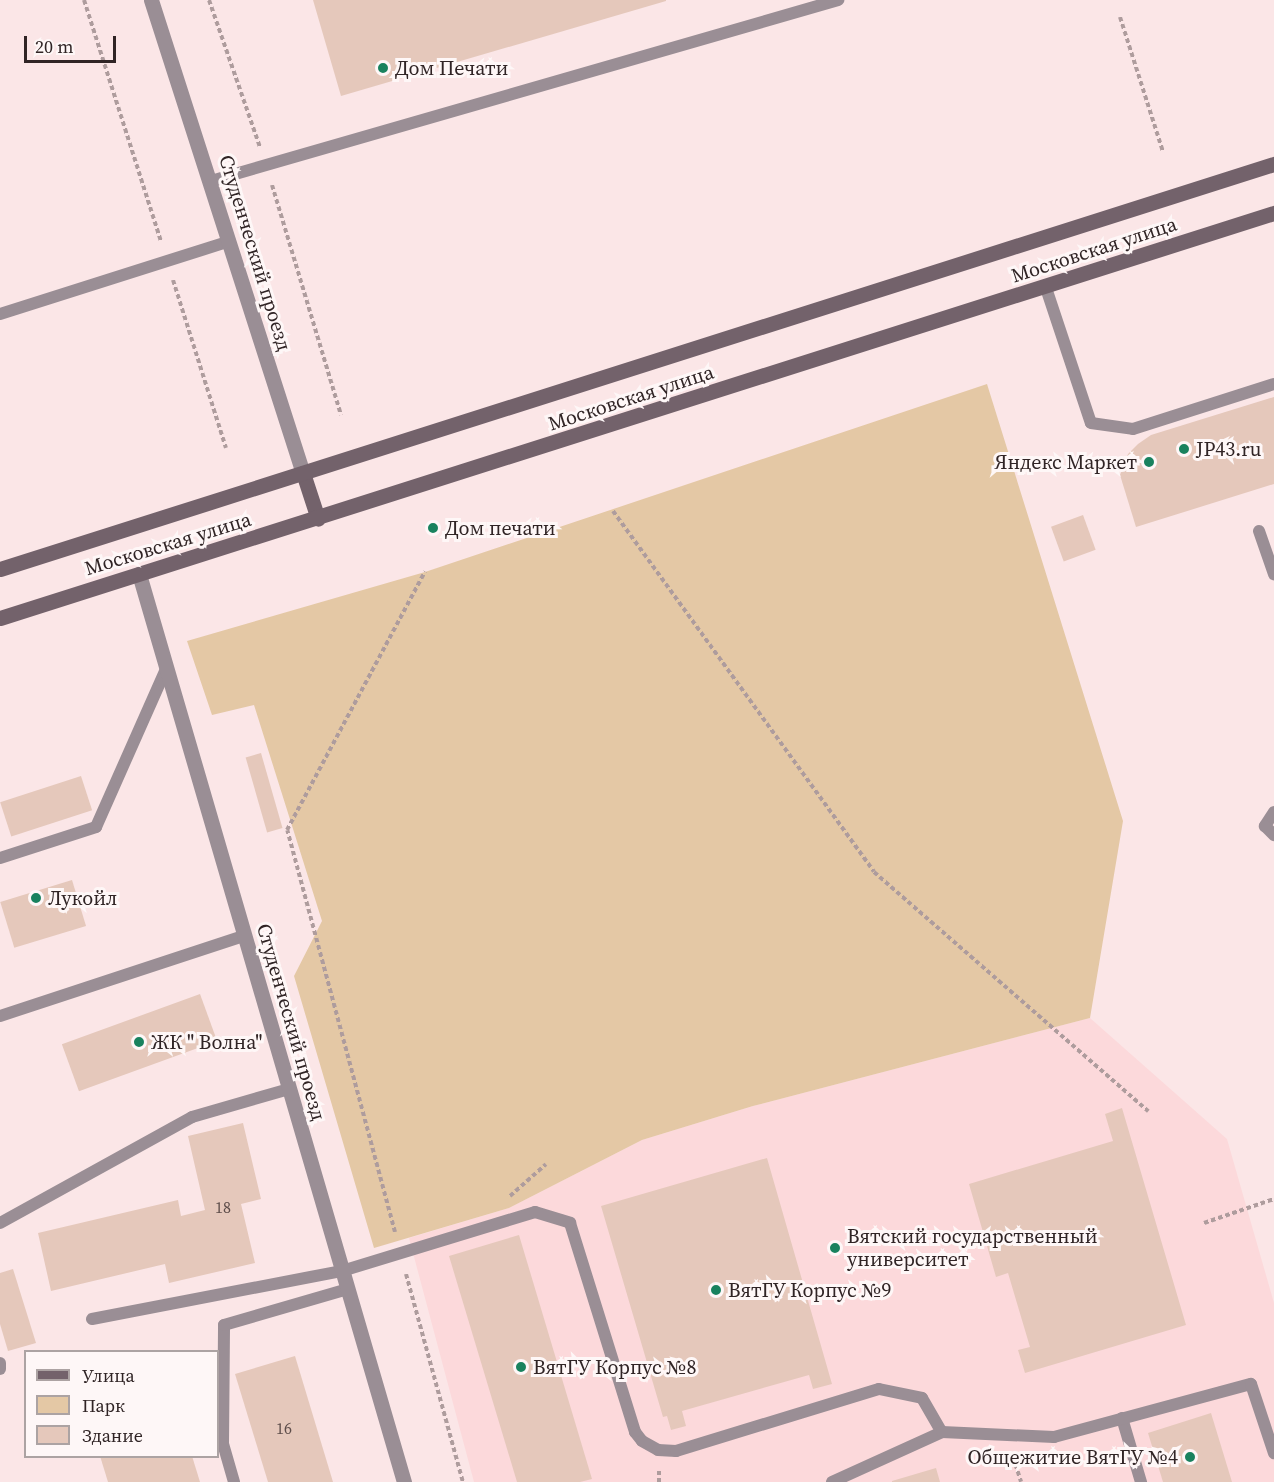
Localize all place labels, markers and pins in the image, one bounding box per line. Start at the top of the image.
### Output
place label: Дом Печати [395,56,509,80]
marker: Дом Печати [376,61,390,75]
place label: JP43.ru [1196,437,1261,461]
marker: JP43.ru [1177,442,1191,456]
place label: Яндекс Маркет [995,450,1137,474]
marker: Яндекс Маркет [1142,455,1156,469]
place label: Дом печати [445,516,556,540]
marker: Дом печати [426,521,440,535]
place label: Лукойл [48,886,117,910]
marker: Лукойл [29,891,43,905]
place label: ЖК " Волна" [151,1030,262,1054]
marker: ЖК " Волна" [132,1035,146,1049]
place label: Вятский государственный университет [847,1224,1098,1271]
marker: Вятский государственный университет [828,1241,842,1255]
place label: ВятГУ Корпус №9 [728,1278,892,1302]
marker: ВятГУ Корпус №9 [709,1283,723,1297]
place label: ВятГУ Корпус №8 [533,1355,697,1379]
marker: ВятГУ Корпус №8 [514,1360,528,1374]
place label: Общежитие ВятГУ №4 [967,1445,1178,1469]
marker: Общежитие ВятГУ №4 [1183,1450,1197,1464]

